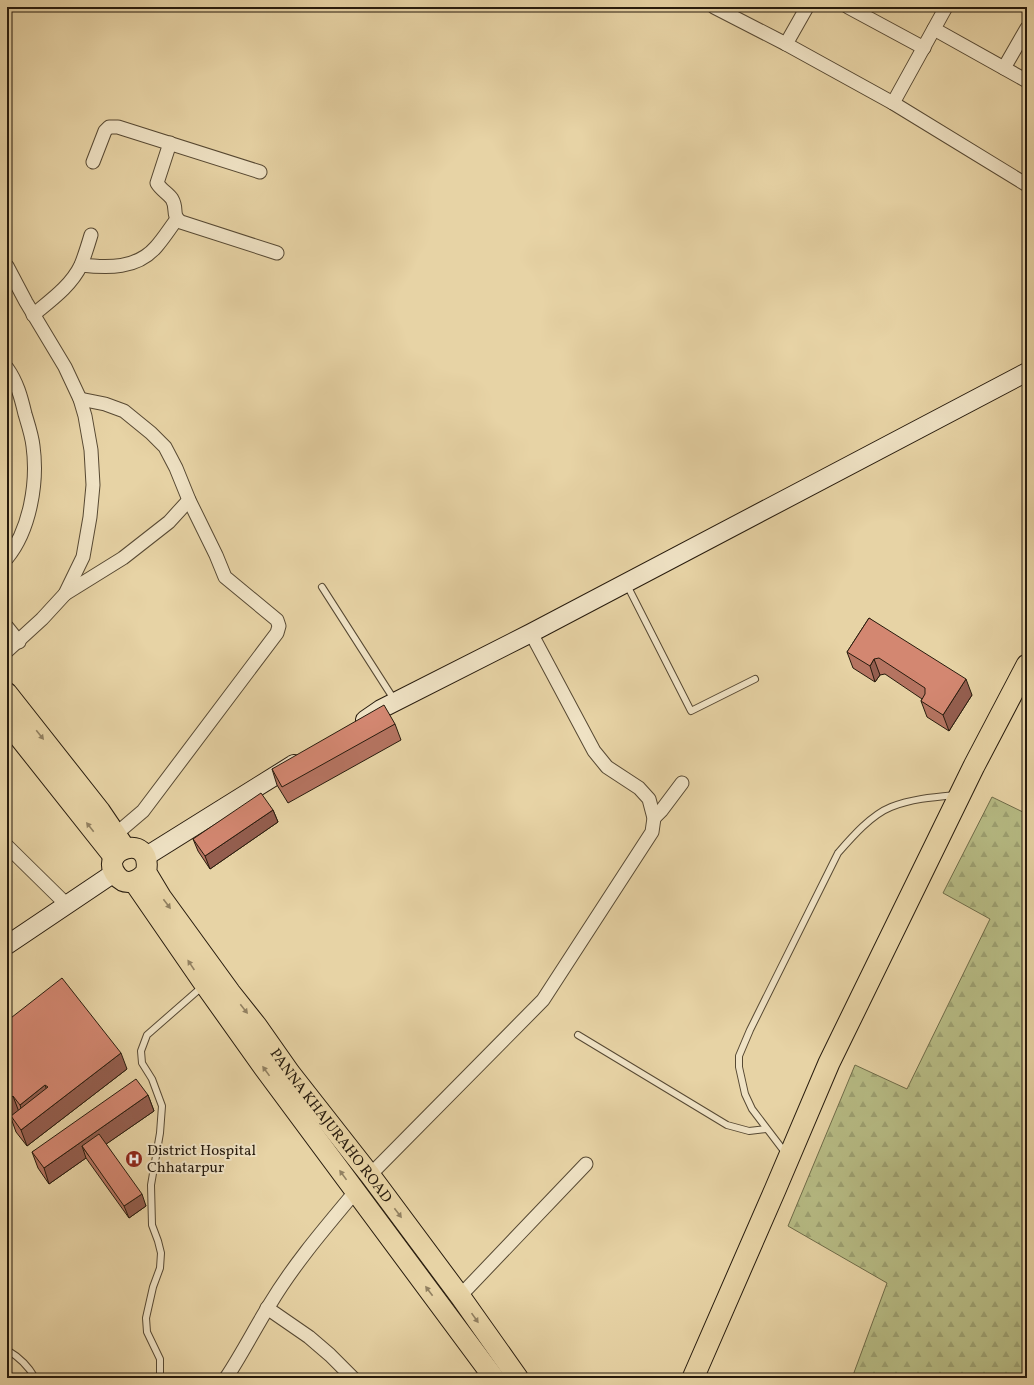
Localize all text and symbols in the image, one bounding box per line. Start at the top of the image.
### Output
one-way arrow [36,729,44,740]
one-way arrow [86,821,94,832]
one-way arrow [163,899,171,910]
one-way arrow [187,959,195,970]
one-way arrow [240,1004,248,1015]
street label: PANNA KHAJURAHO ROAD [264,1045,396,1208]
one-way arrow [262,1065,270,1076]
place label: District Hospital Chhatarpur [147,1141,256,1179]
hospital icon: District Hospital Chhatarpur [124,1149,144,1169]
one-way arrow [339,1170,347,1181]
one-way arrow [394,1208,403,1219]
one-way arrow [425,1285,434,1296]
one-way arrow [471,1313,479,1323]

